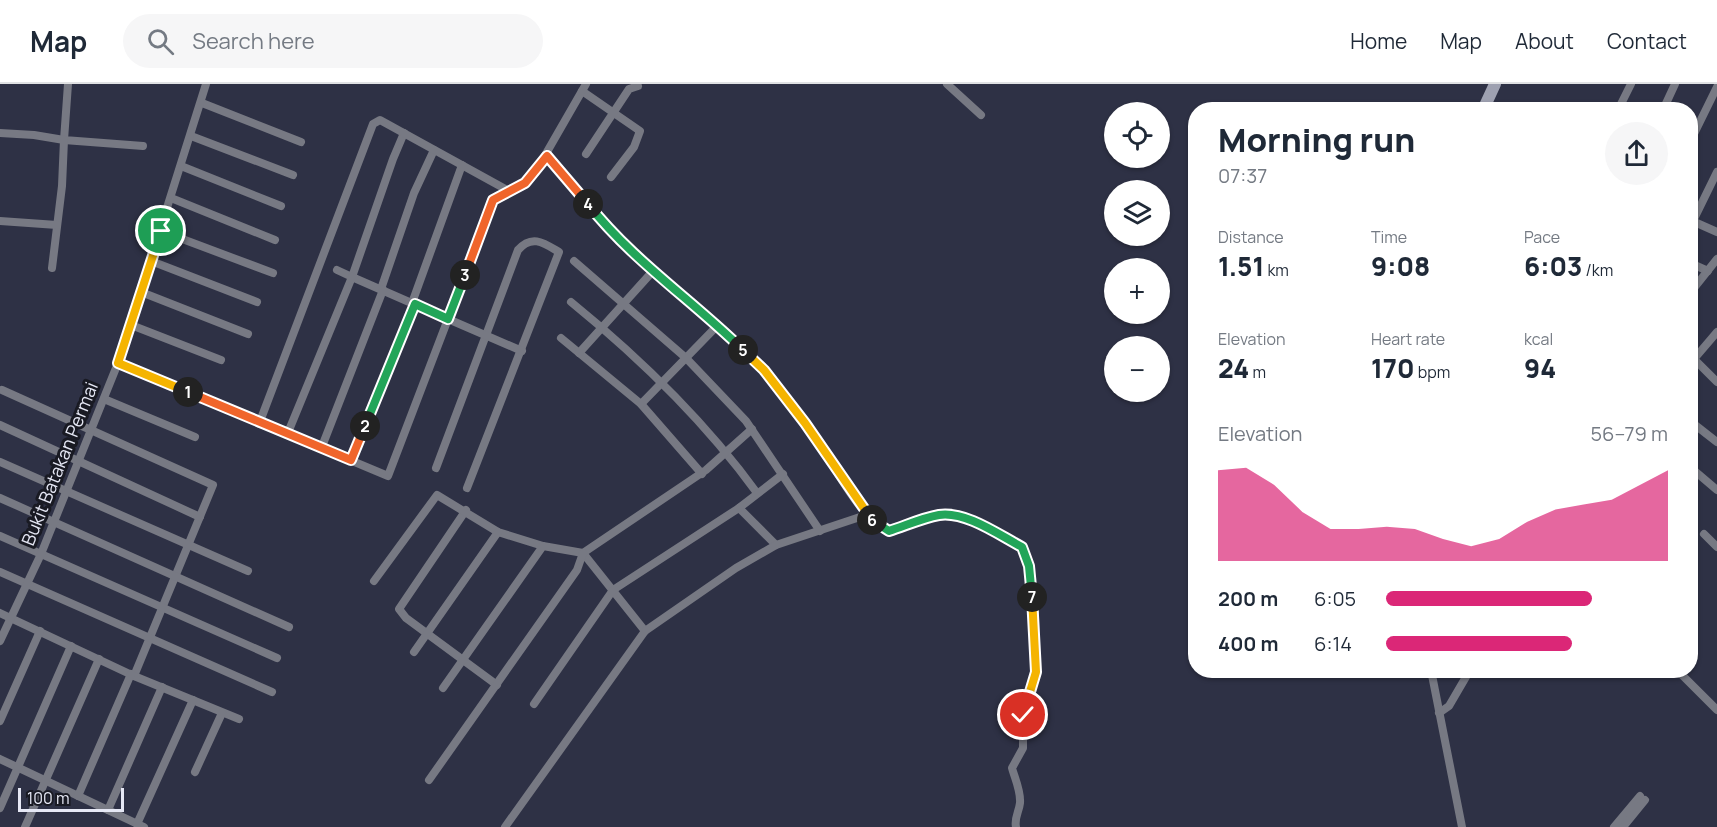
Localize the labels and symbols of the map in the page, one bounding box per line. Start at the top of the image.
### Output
pin: 4 [573,189,603,219]
pin [135,205,186,256]
pin: 3 [450,260,480,290]
pin: 5 [728,335,758,365]
pin: 1 [173,377,203,407]
street label: Bukit Batakan Permai [15,378,103,549]
pin: 2 [350,411,380,441]
pin: 6 [857,505,887,535]
pin: 7 [1017,582,1047,612]
pin [997,689,1048,740]
scale bar [18,785,124,812]

